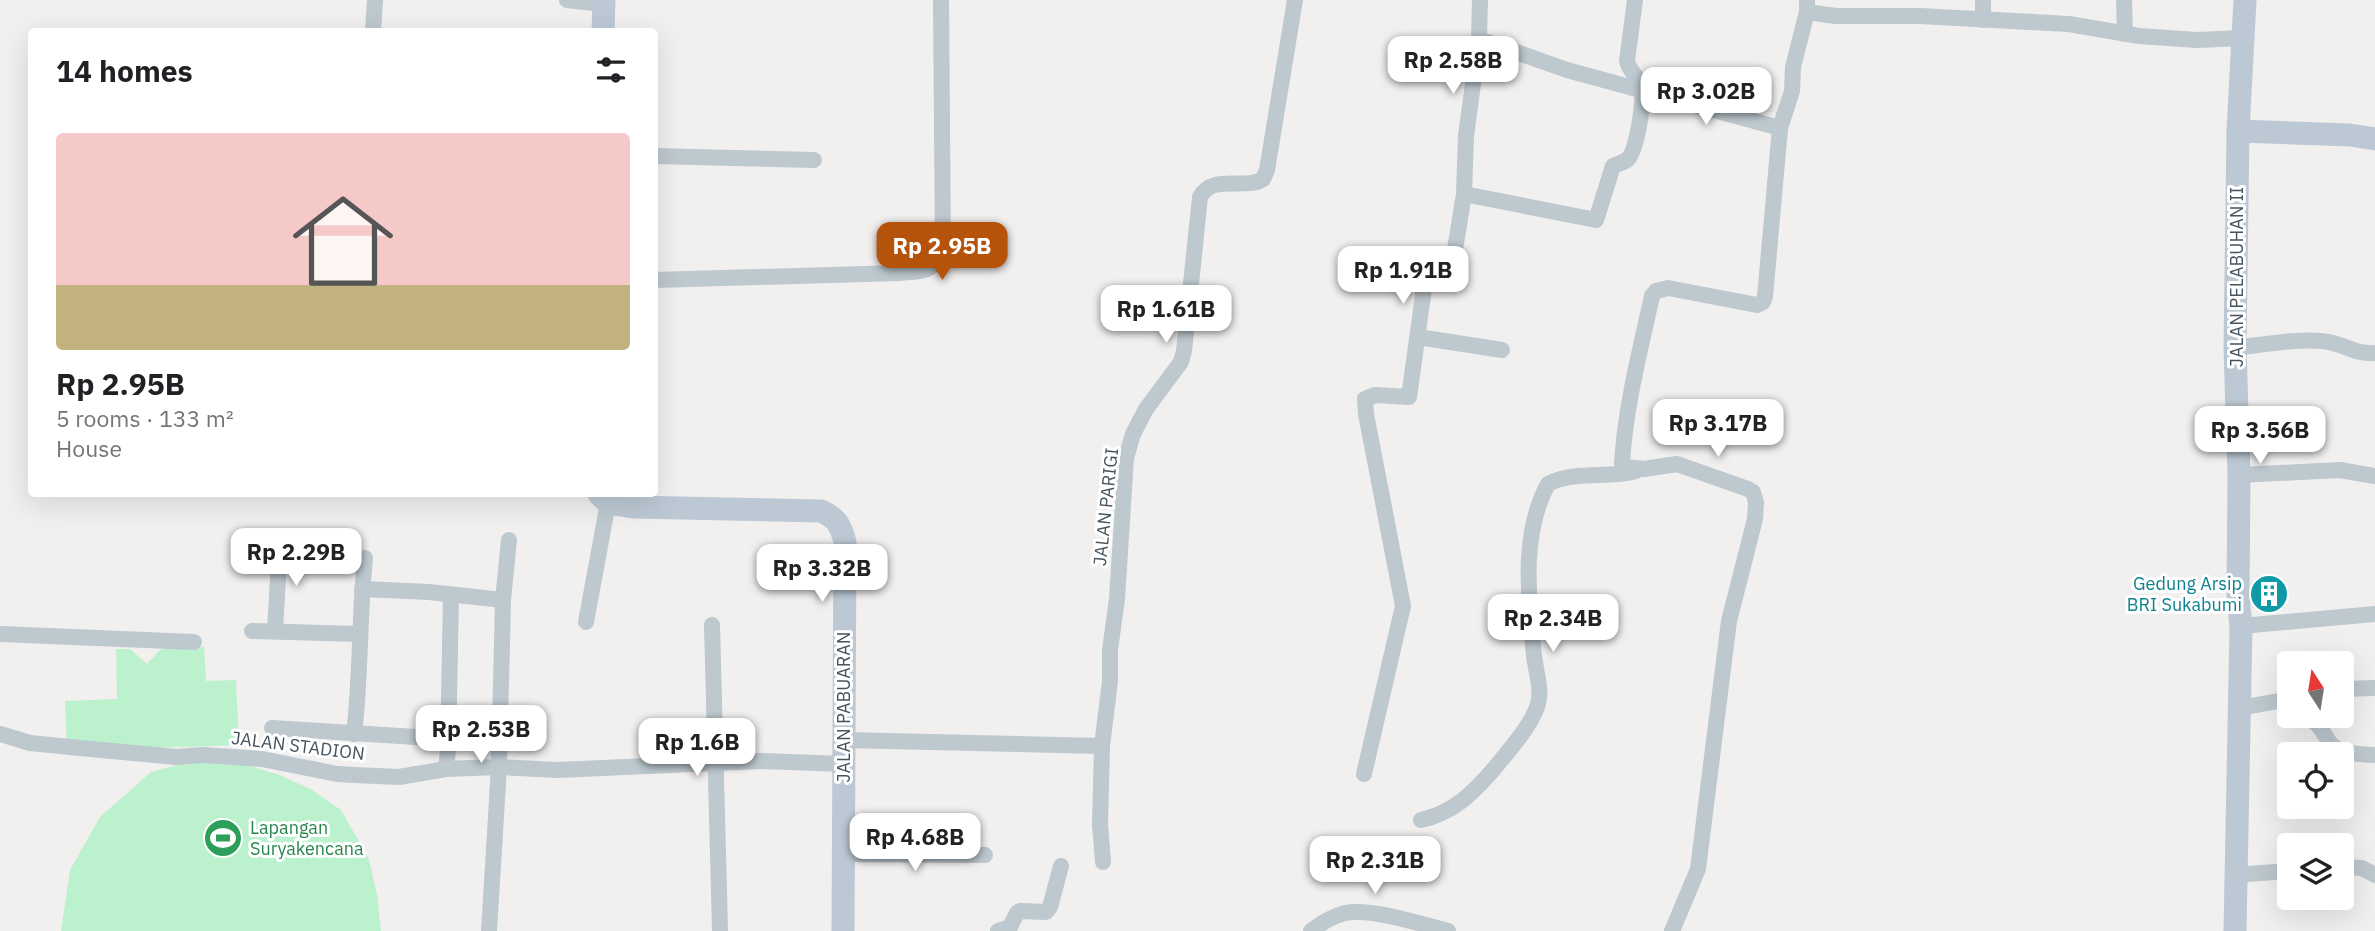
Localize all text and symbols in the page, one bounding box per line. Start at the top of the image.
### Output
pin: Rp 2.58B [1381,36,1525,96]
text: Rp 2.58B [1404,44,1502,74]
text: 14 homes [56,51,193,90]
icon: filters [592,51,630,89]
pin: Rp 3.02B [1634,68,1778,127]
text: Rp 3.02B [1657,75,1755,105]
icon: home [280,178,406,304]
street label: JALAN PELABUHAN II [2225,187,2248,367]
pin: Rp 2.95B [870,222,1014,282]
text: Rp 2.95B [893,230,991,260]
pin: Rp 1.91B [1331,246,1475,306]
text: Rp 1.91B [1354,254,1452,284]
pin: Rp 1.61B [1094,286,1238,345]
text: Rp 1.61B [1117,293,1215,323]
text: Rp 2.95B [56,364,185,403]
pin: Rp 3.17B [1646,400,1790,459]
text: 5 rooms · 133 m² [56,403,234,433]
pin: Rp 3.56B [2188,406,2332,466]
text: Rp 3.17B [1669,407,1767,437]
text: Rp 3.56B [2211,414,2309,444]
text: House [56,433,122,463]
street label: JALAN PARIGI [1088,447,1123,567]
pin: Rp 2.29B [224,528,368,588]
text: Rp 2.29B [247,536,345,566]
pin: Rp 3.32B [750,544,894,604]
text: Rp 3.32B [773,552,871,582]
place label: Gedung Arsip BRI Sukabumi [2127,572,2242,616]
building icon: Gedung Arsip BRI Sukabumi [2248,573,2290,615]
pin: Rp 2.34B [1481,594,1625,654]
text: Rp 2.34B [1504,602,1602,632]
street label: JALAN PABUARAN [832,631,855,783]
north arrow [2277,651,2354,728]
map controls [2277,651,2354,910]
pin: Rp 2.53B [409,706,553,765]
text: Rp 2.53B [432,713,530,743]
pin: Rp 1.6B [632,718,762,778]
street label: JALAN STADION [230,726,366,765]
text: Rp 1.6B [655,726,740,756]
button: locate [2277,742,2354,819]
pin: Rp 4.68B [843,814,987,873]
place label: Lapangan Suryakencana [250,816,364,860]
sports icon: Lapangan Suryakencana [202,817,244,859]
text: Rp 4.68B [866,821,964,851]
button: layers [2277,833,2354,910]
pin: Rp 2.31B [1303,836,1447,896]
text: Rp 2.31B [1326,844,1424,874]

